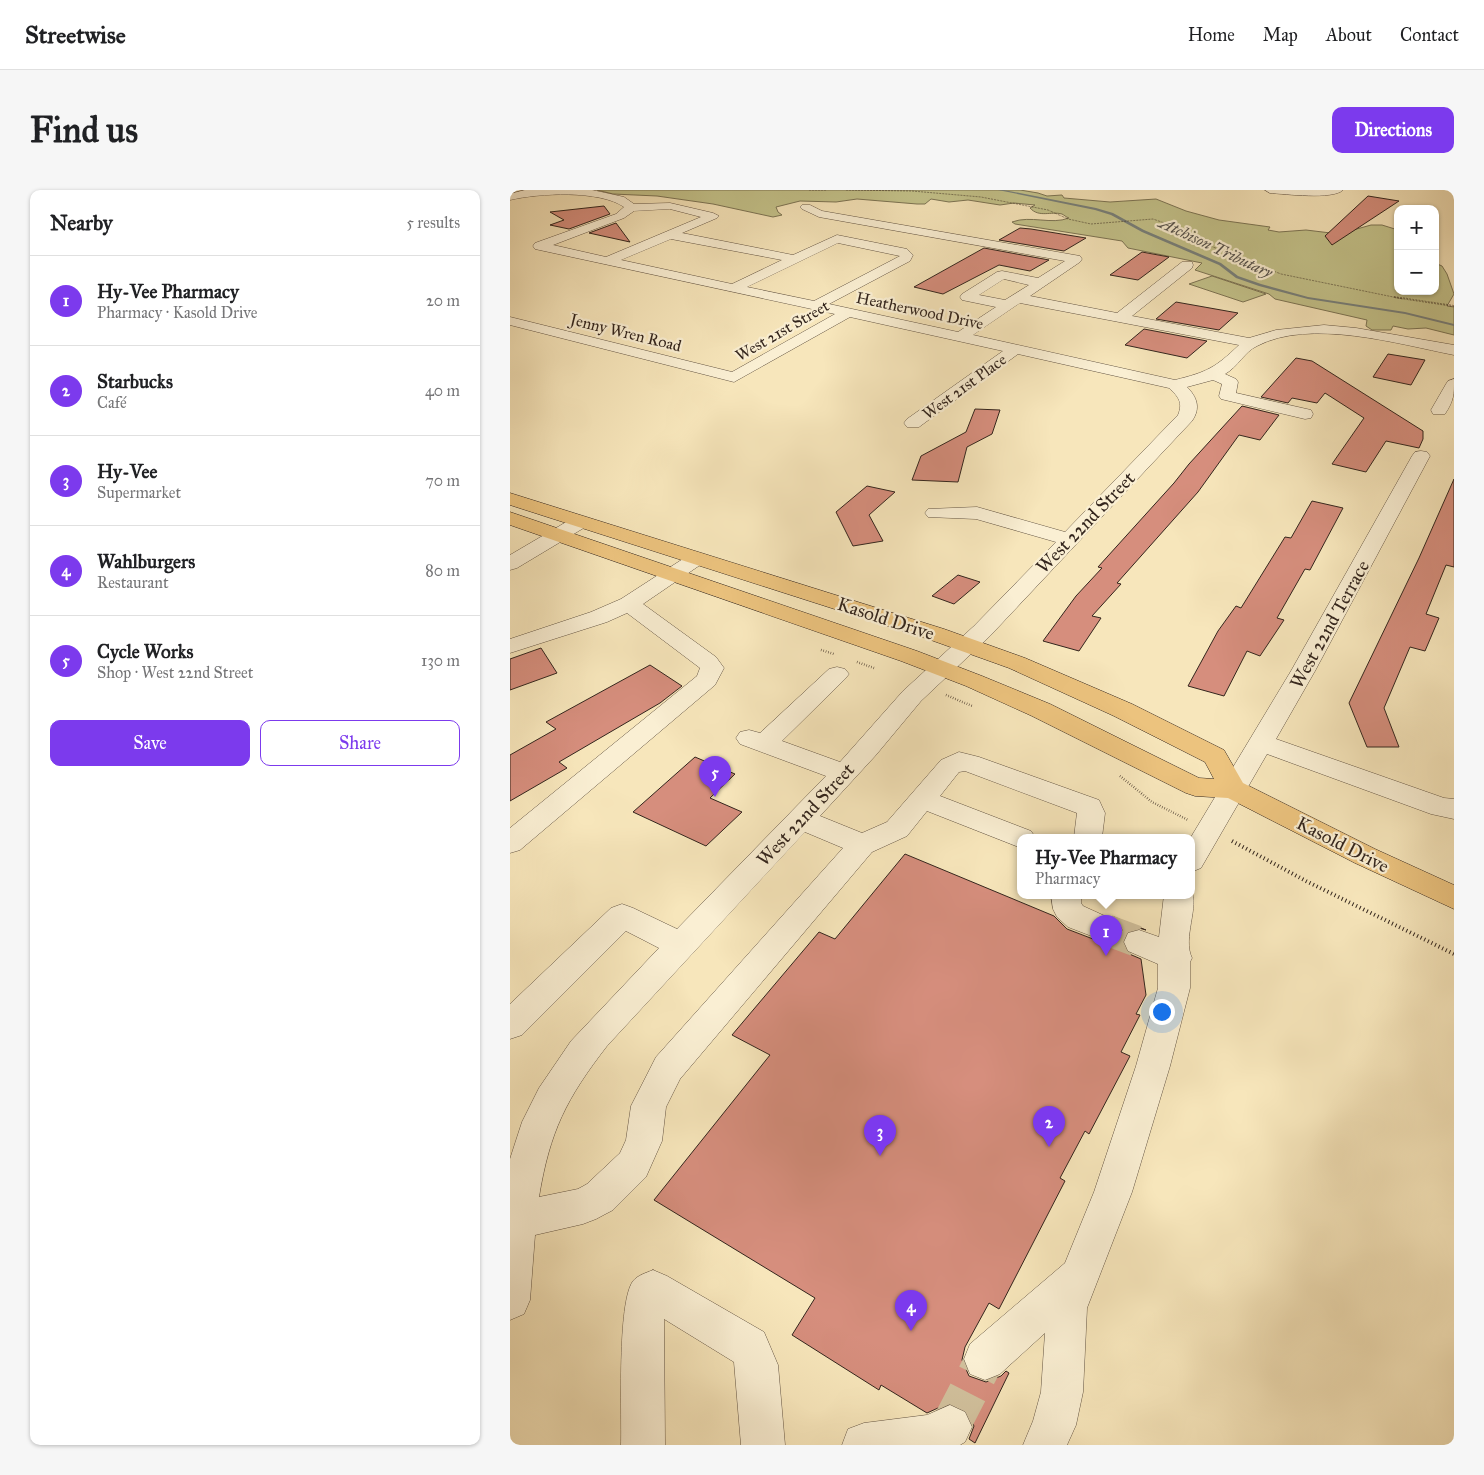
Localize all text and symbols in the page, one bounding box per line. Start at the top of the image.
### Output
text: Streetwise [25,20,126,50]
text: Home [1188,24,1235,46]
text: Map [1263,24,1298,46]
text: About [1326,24,1372,46]
text: Contact [1400,24,1459,46]
button: Directions [1332,107,1454,153]
text: Find us [30,109,138,152]
map controls [1394,205,1439,295]
button: + [1394,205,1439,250]
text: Nearby [50,210,113,236]
water label: Atchison Tributary [1154,212,1276,282]
text: 5 results [406,213,460,232]
button: − [1394,250,1439,295]
text: Hy-Vee Pharmacy [97,280,239,303]
street label: Heatherwood Drive [855,288,986,333]
text: 1 [63,291,69,310]
text: 20 m [426,291,460,310]
street label: West 21st Street [732,296,833,365]
text: Pharmacy · Kasold Drive [97,303,257,322]
street label: Jenny Wren Road [566,309,684,356]
street label: West 21st Place [919,349,1010,423]
text: Starbucks [97,370,173,393]
text: 2 [62,381,70,400]
text: 40 m [425,381,460,400]
text: Café [97,393,127,412]
text: Hy-Vee [97,460,157,483]
street label: West 22nd Street [1031,466,1140,578]
text: 3 [63,471,69,490]
text: 70 m [425,471,460,490]
text: Supermarket [97,483,181,502]
text: Wahlburgers [97,550,195,573]
street label: West 22nd Terrace [1285,556,1374,692]
text: 4 [62,561,70,580]
text: 80 m [425,561,460,580]
text: Restaurant [97,573,169,592]
street label: Kasold Drive [834,592,937,645]
text: Cycle Works [97,640,193,663]
text: 5 [62,651,70,670]
text: 130 m [421,651,460,670]
text: Shop · West 22nd Street [97,663,253,682]
button: Save [50,720,250,766]
button: Share [260,720,460,766]
pin: 5 [699,756,731,797]
street label: West 22nd Street [752,758,859,871]
street label: Kasold Drive [1293,811,1393,878]
popup [1017,834,1195,899]
text: Hy-Vee Pharmacy [1035,846,1177,869]
text: Pharmacy [1035,869,1100,888]
pin: 1 [1090,915,1122,956]
your location [1149,999,1175,1025]
pin: 2 [1033,1106,1065,1147]
pin: 3 [864,1115,896,1156]
pin: 4 [895,1290,927,1331]

